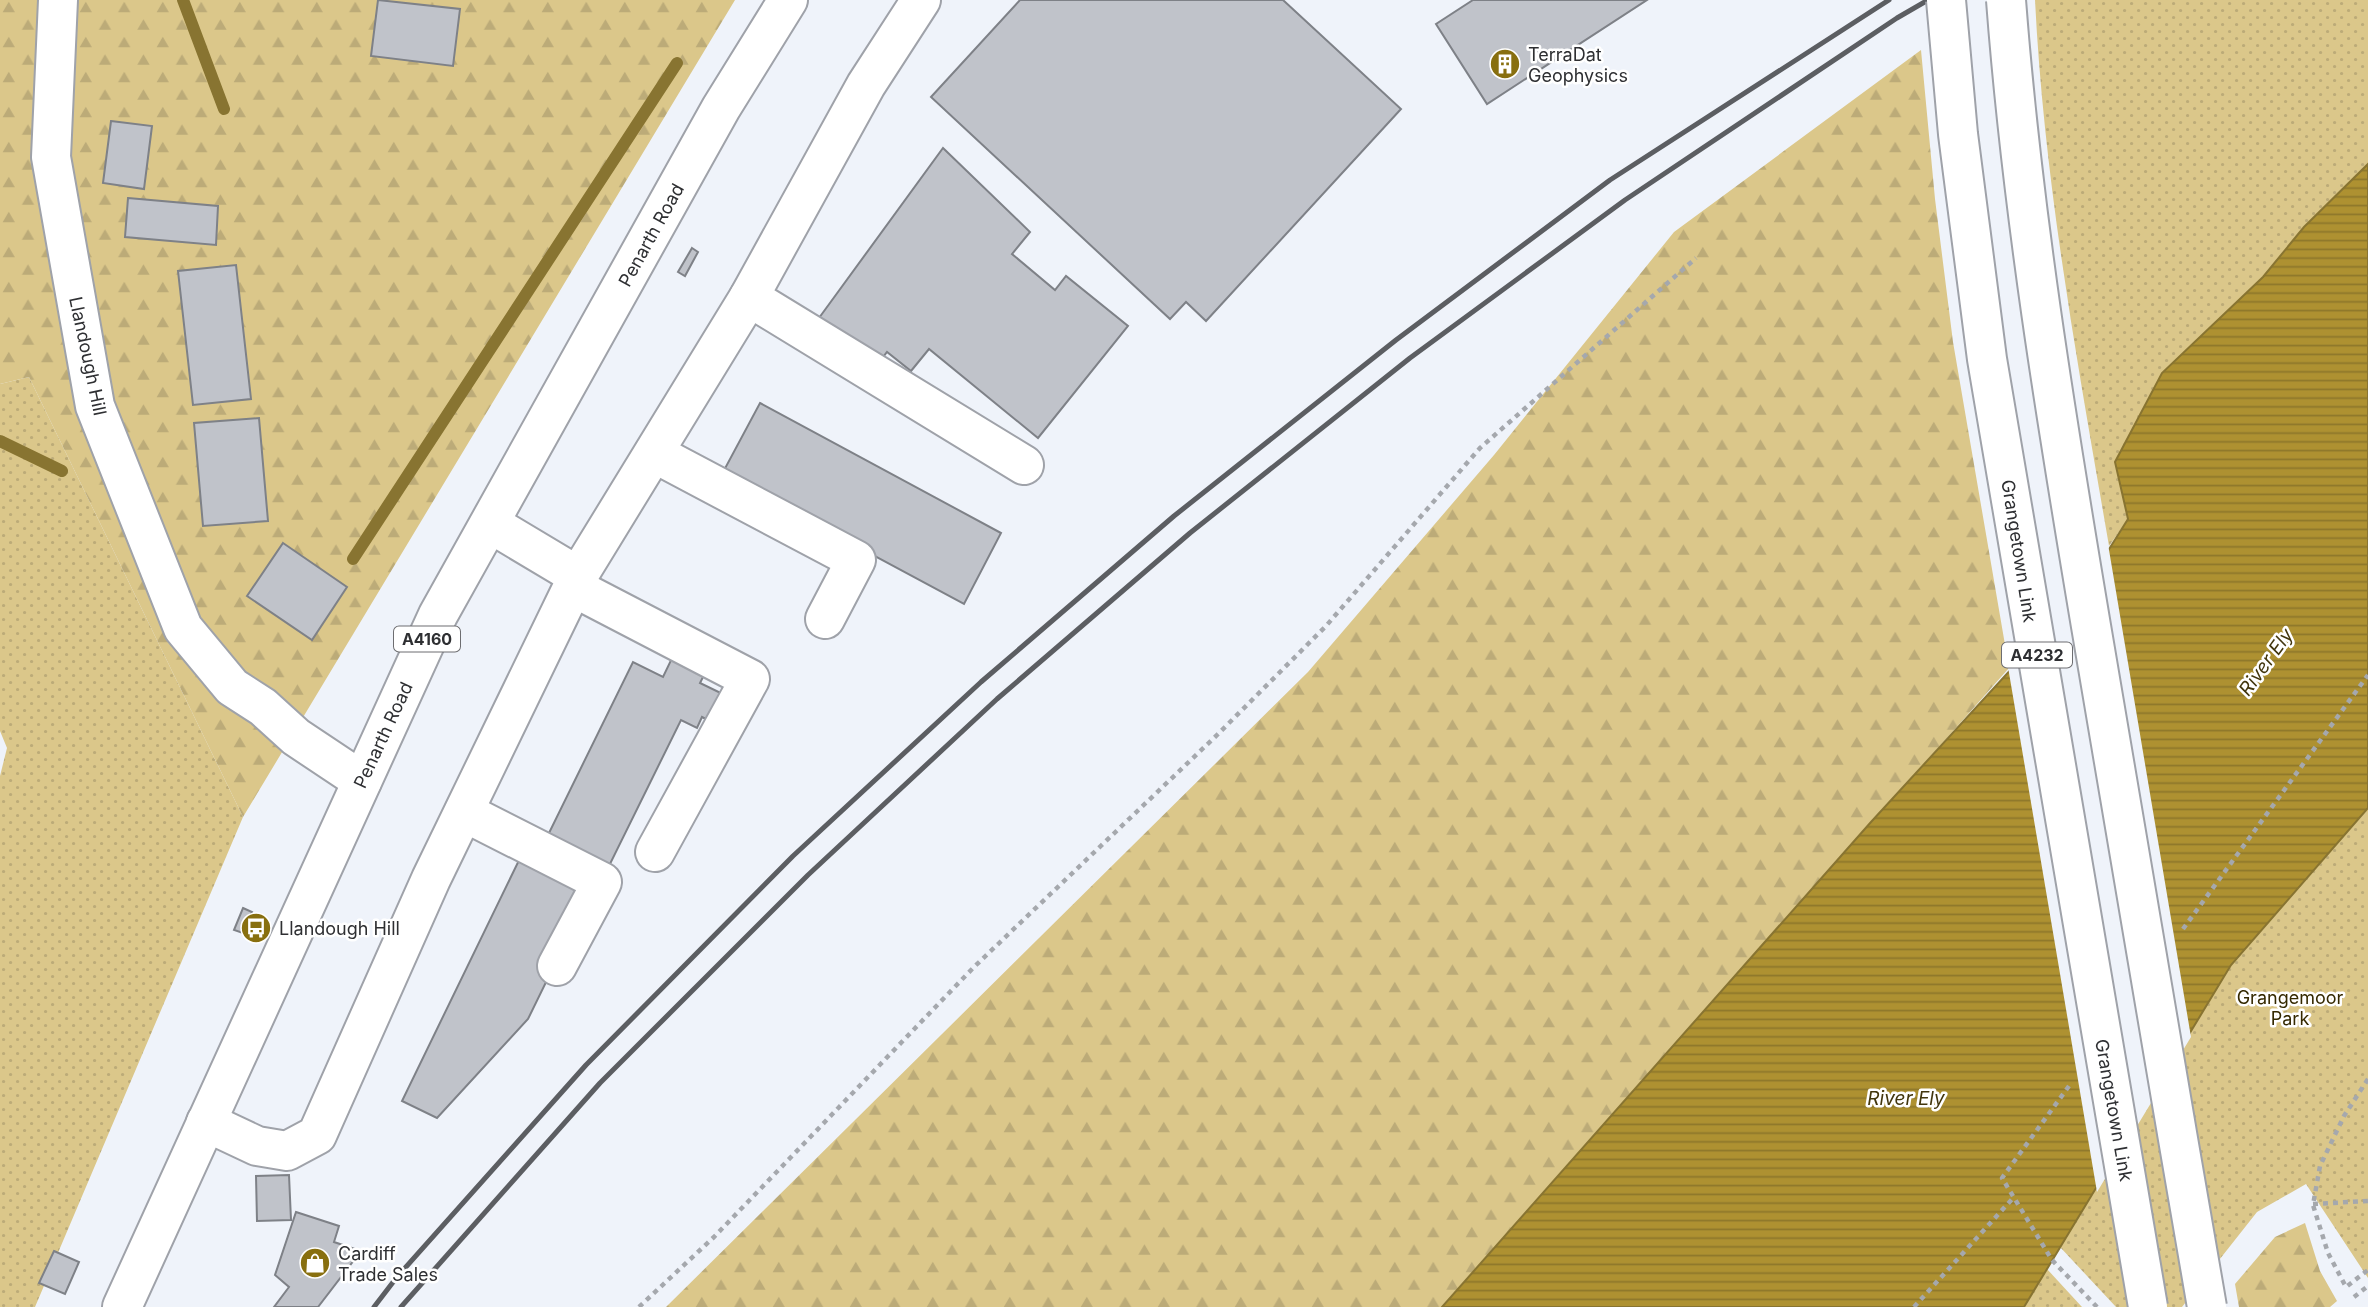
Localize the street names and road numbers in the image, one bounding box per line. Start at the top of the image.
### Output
street label: Penarth Road [614,180,688,290]
street label: Llandough Hill [65,295,111,417]
street label: Grangetown Link [1997,478,2041,624]
road number: A4160 [394,626,460,652]
road number: A4232 [2002,642,2072,668]
street label: Penarth Road [349,679,417,791]
street label: Grangetown Link [2091,1037,2137,1183]

